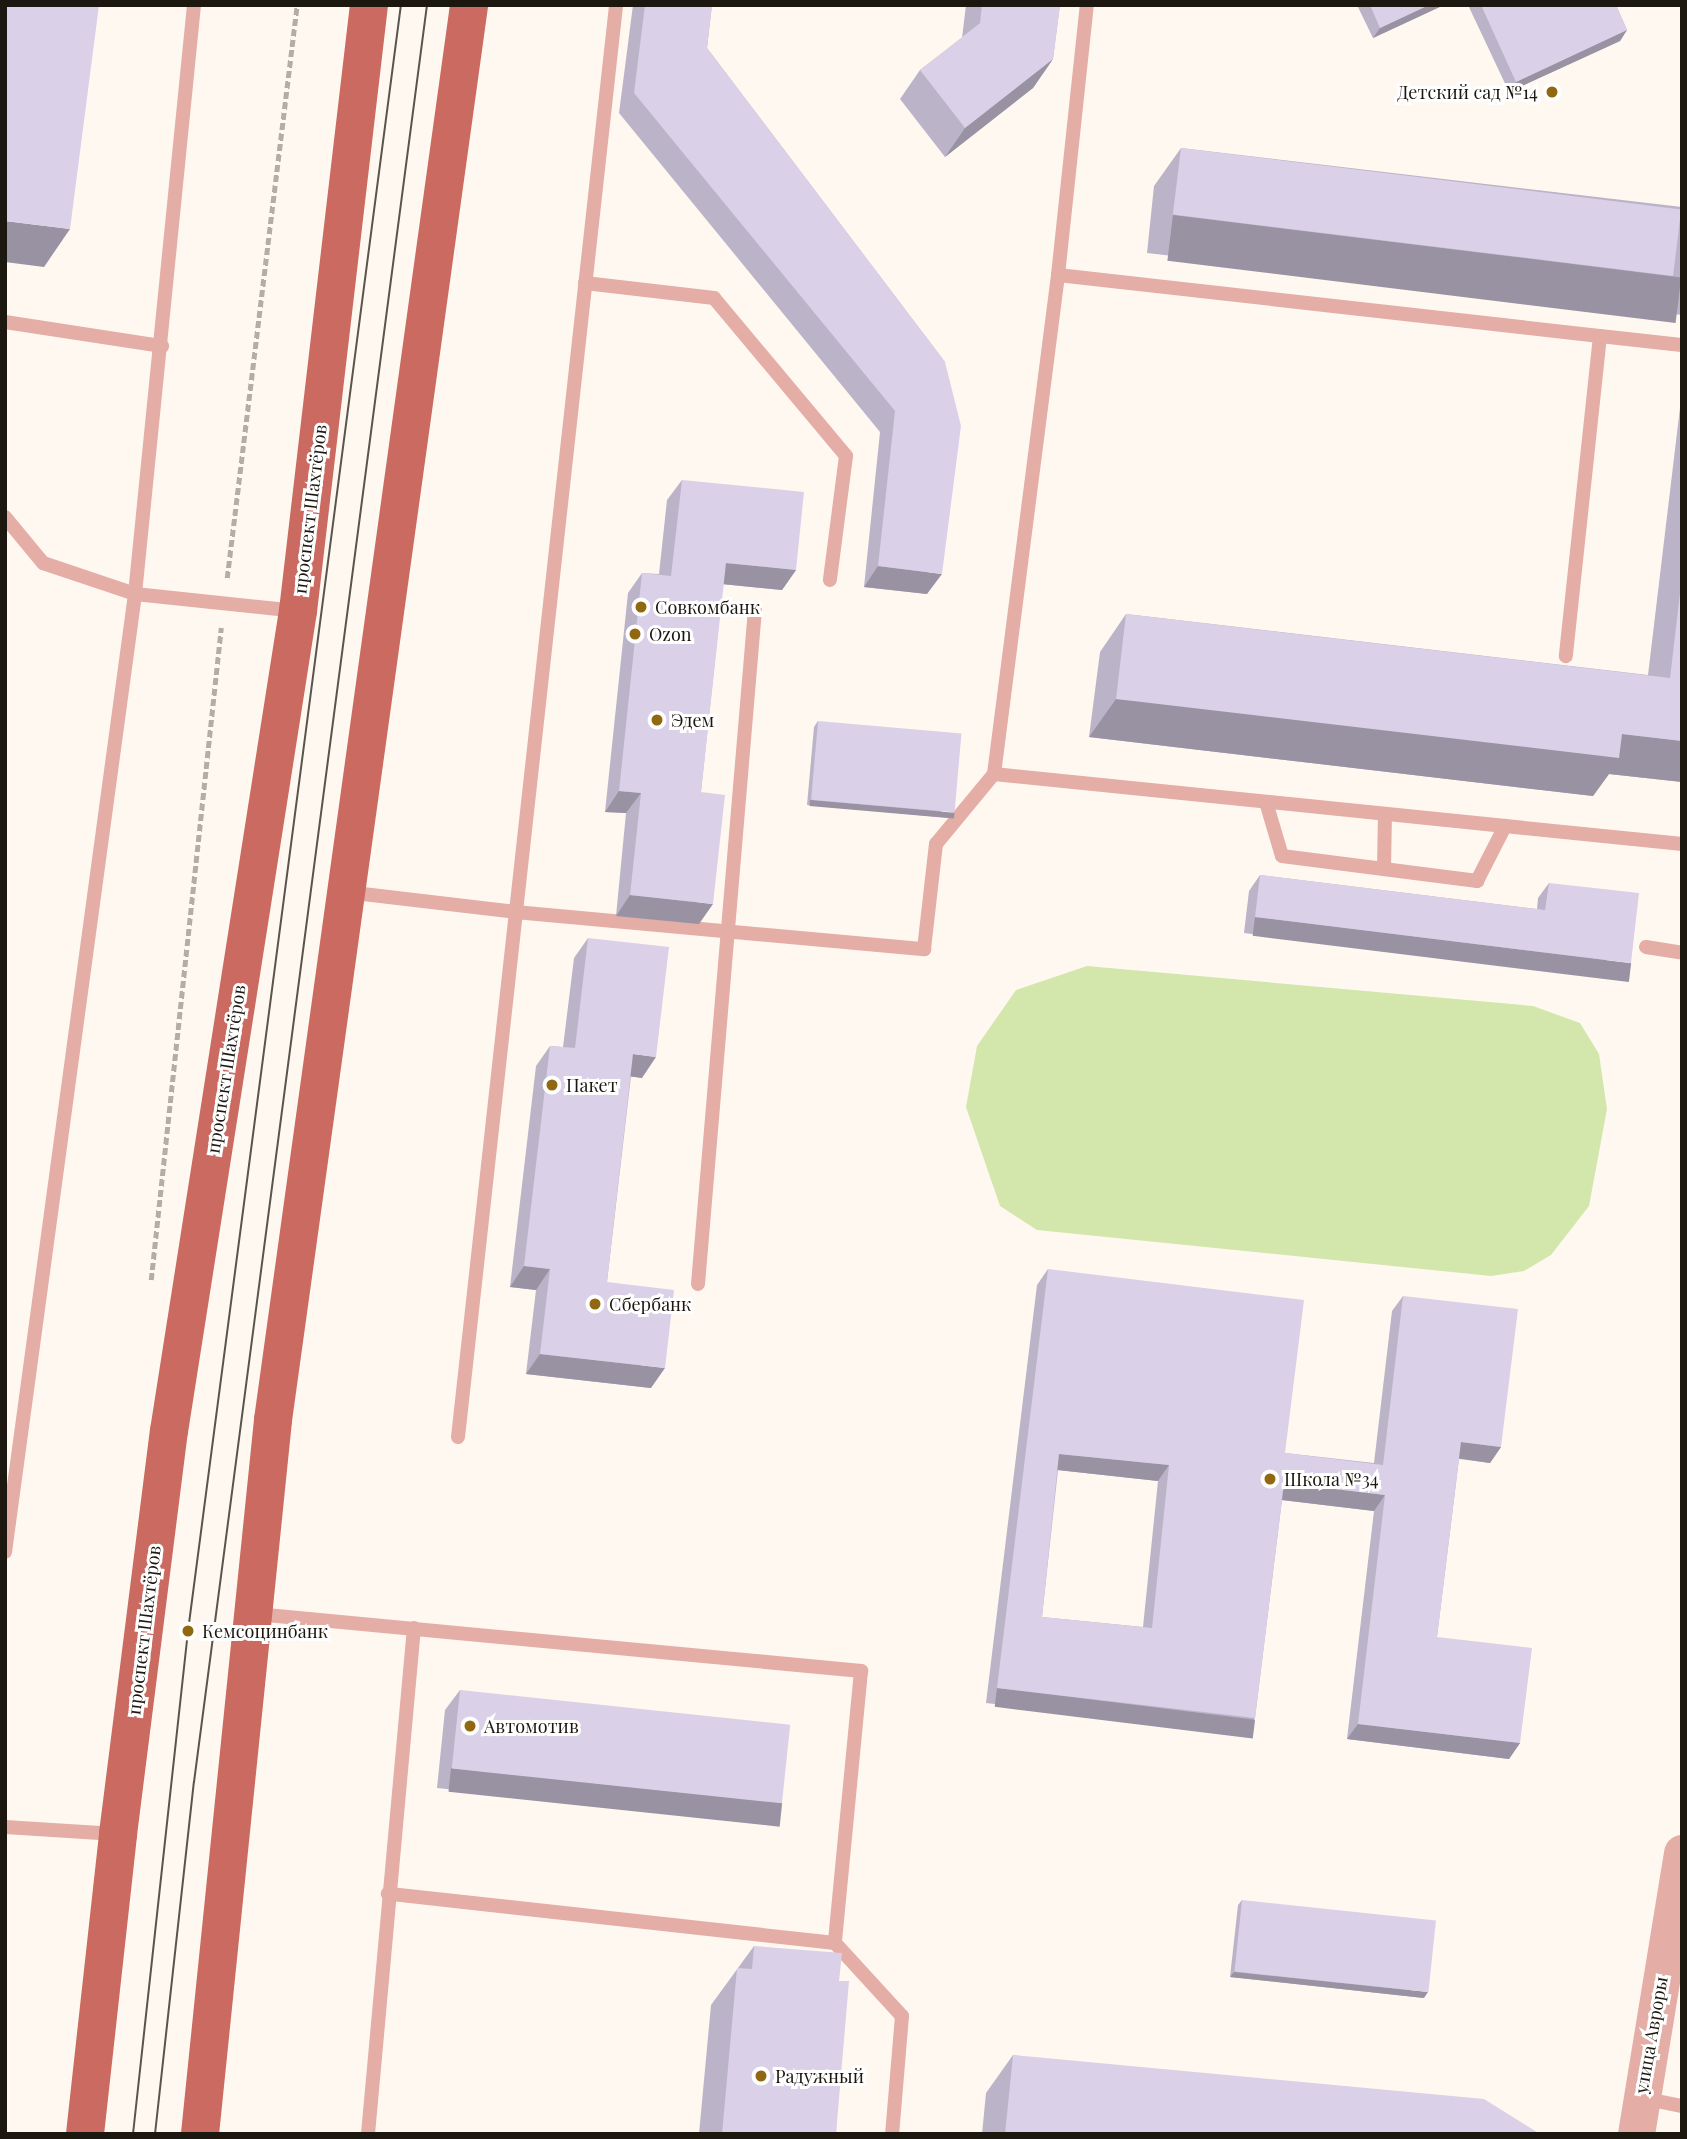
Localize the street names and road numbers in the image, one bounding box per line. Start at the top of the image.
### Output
street label: проспект Шахтёров [289,423,331,595]
street label: проспект Шахтёров [202,983,250,1155]
street label: проспект Шахтёров [123,1544,165,1716]
street label: улица Авроры [1630,1975,1672,2095]

